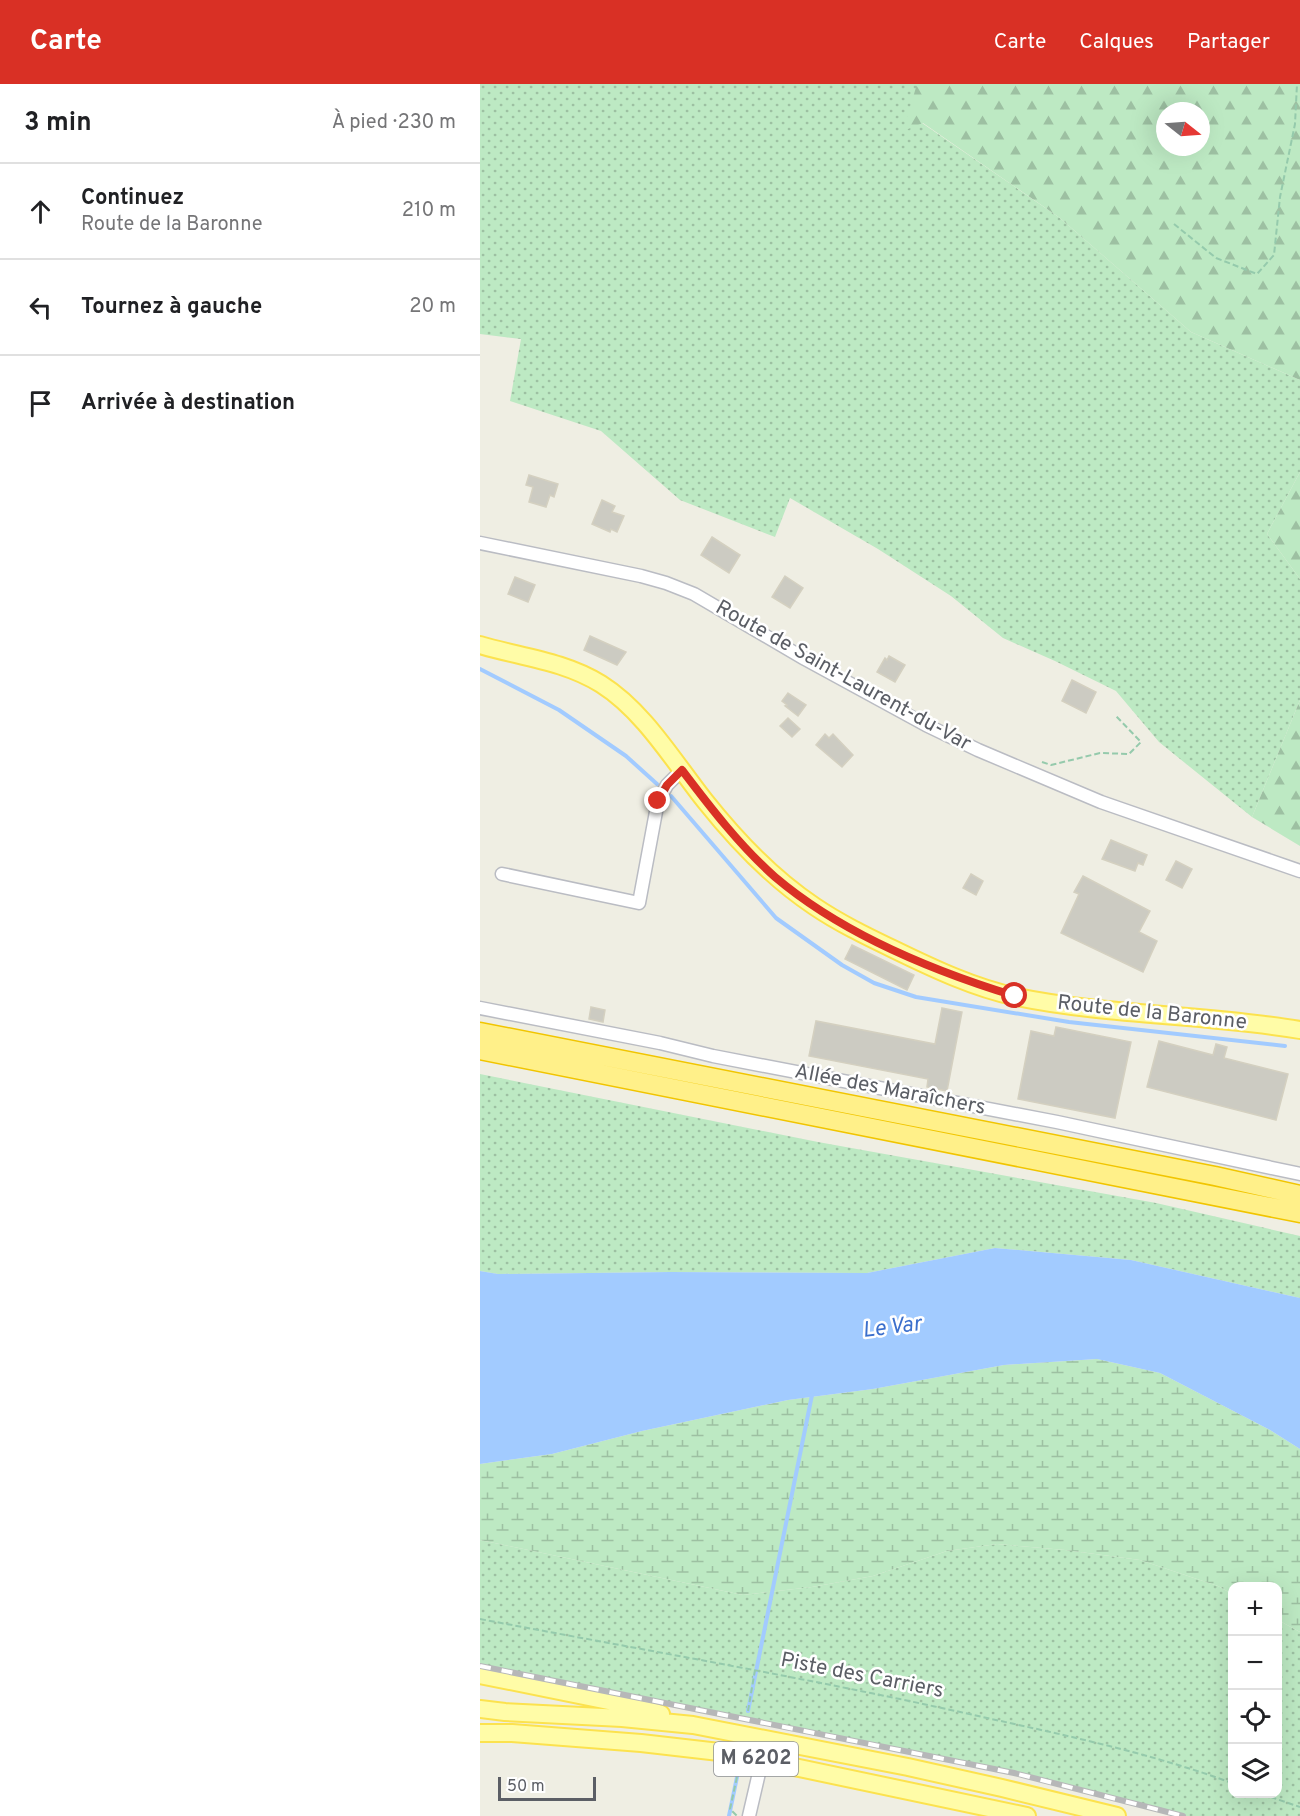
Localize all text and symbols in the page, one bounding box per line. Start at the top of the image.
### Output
text: Carte [30,24,102,60]
text: Carte [994,29,1046,56]
text: Calques [1079,29,1154,56]
text: Partager [1187,29,1270,56]
north arrow [1156,102,1210,156]
text: 3 min [24,107,92,140]
text: À pied · 230 m [332,110,456,136]
text: Continuez [81,185,184,212]
icon: ahead [24,195,57,228]
text: 210 m [402,198,456,224]
text: Route de la Baronne [81,212,262,238]
icon: left [24,291,57,324]
text: Tournez à gauche [81,294,262,321]
text: 20 m [409,294,456,320]
icon: arrive [24,387,57,420]
text: Arrivée à destination [81,390,295,417]
street label: Route de Saint-Laurent-du-Var [710,594,976,758]
route end [644,787,670,813]
route start [1001,982,1027,1008]
street label: Route de la Baronne [1056,990,1248,1036]
street label: Allée des Maraîchers [792,1058,988,1122]
water label: Le Var [861,1311,925,1345]
map controls [1228,1582,1282,1798]
button: + [1228,1582,1282,1636]
button: − [1228,1636,1282,1690]
street label: Piste des Carriers [778,1647,946,1705]
button: locate [1228,1690,1282,1744]
road number: M 6202 [714,1742,798,1776]
button: layers [1228,1744,1282,1798]
scale bar [498,1774,596,1802]
text: 50 m [507,1777,545,1797]

